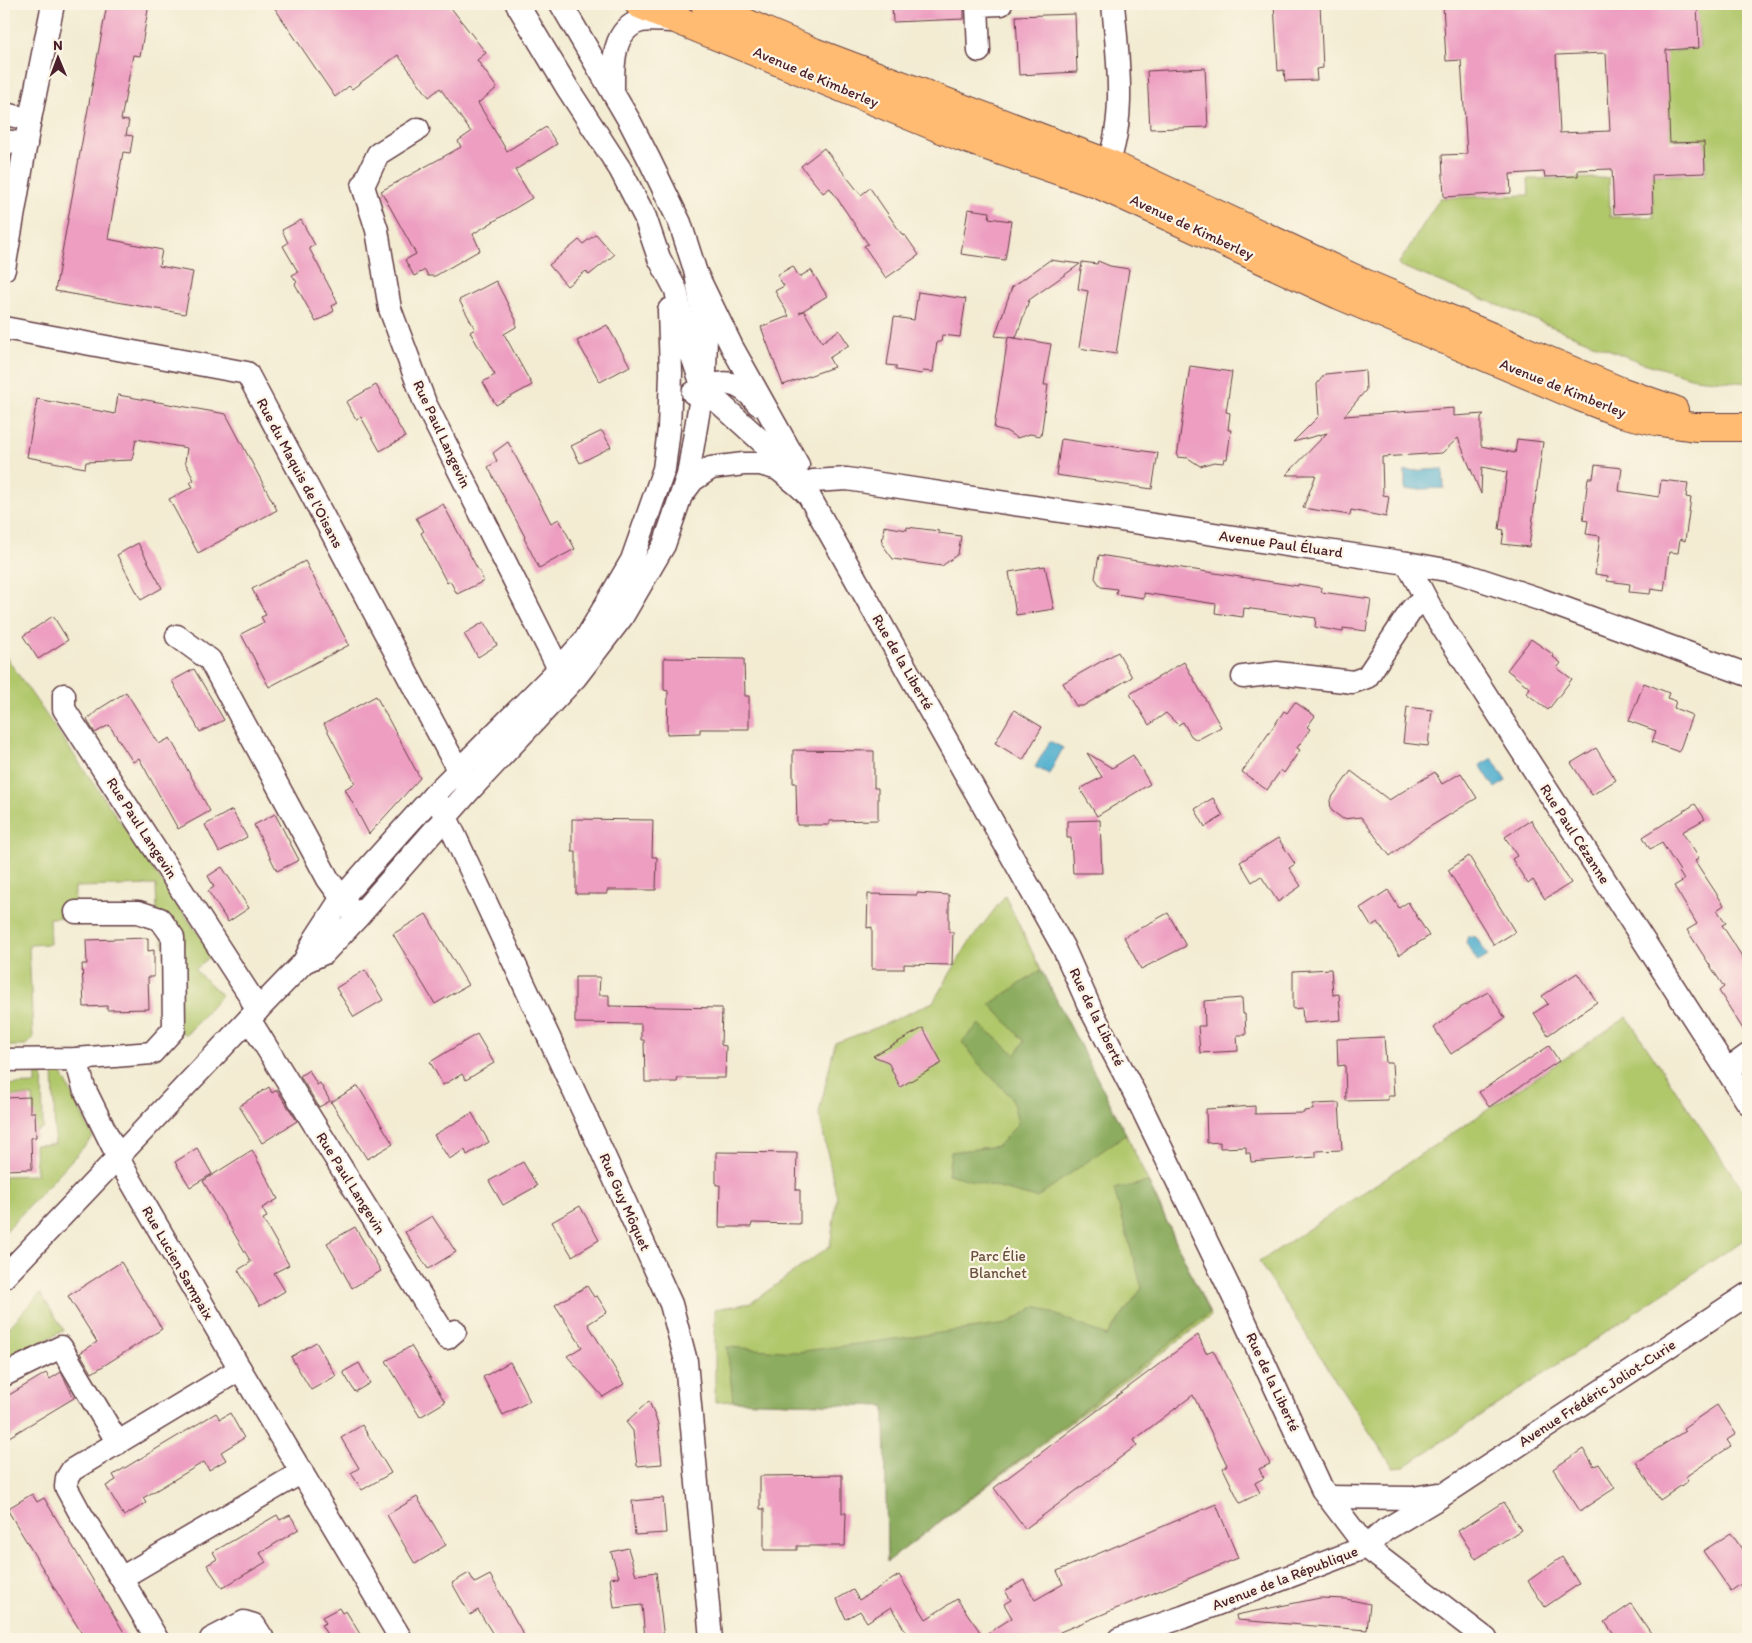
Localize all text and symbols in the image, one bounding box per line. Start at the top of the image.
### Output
north arrow [32,32,82,82]
text: N [53,37,63,54]
street label: Avenue de Kimberley [751,42,881,112]
street label: Avenue de Kimberley [1127,190,1257,264]
street label: Avenue de Kimberley [1497,354,1629,422]
street label: Rue Paul Langevin [409,377,475,491]
street label: Rue du Maquis de l'Oisans [253,395,347,551]
street label: Avenue Paul Éluard [1218,526,1345,562]
street label: Rue de la Liberté [868,611,938,713]
street label: Rue Paul Langevin [103,774,181,882]
street label: Rue Paul Cézanne [1536,781,1614,887]
street label: Rue de la Liberté [1065,965,1129,1069]
street label: Rue Paul Langevin [312,1129,390,1237]
street label: Rue Guy Môquet [595,1150,655,1254]
street label: Rue Lucien Sampaix [138,1203,218,1323]
park label: Parc Élie Blanchet [969,1247,1027,1282]
street label: Rue de la Liberté [1242,1330,1304,1434]
street label: Avenue Frédéric Joliot-Curie [1515,1335,1679,1451]
street label: Avenue de la République [1209,1542,1361,1614]

